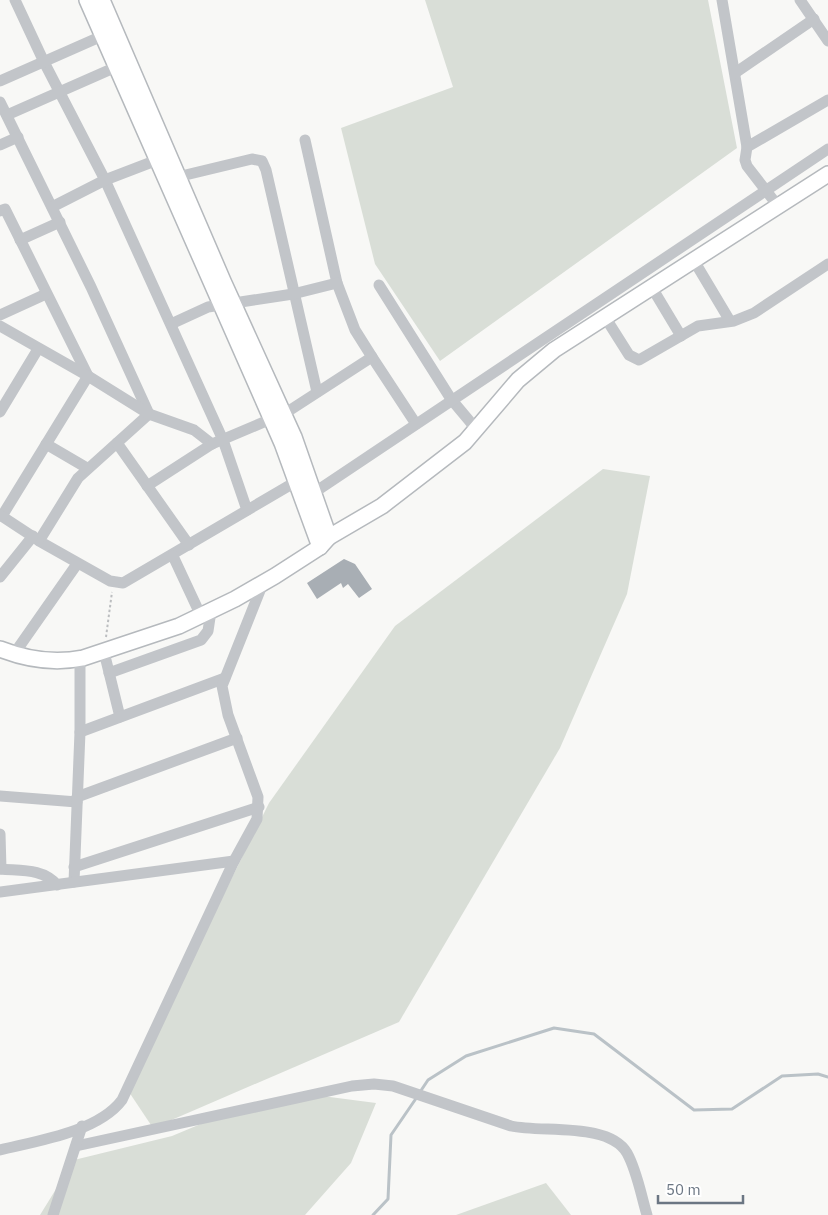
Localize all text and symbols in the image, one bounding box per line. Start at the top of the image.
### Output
scale bar [658,1172,743,1204]
text: 50 m [666,1180,701,1199]

